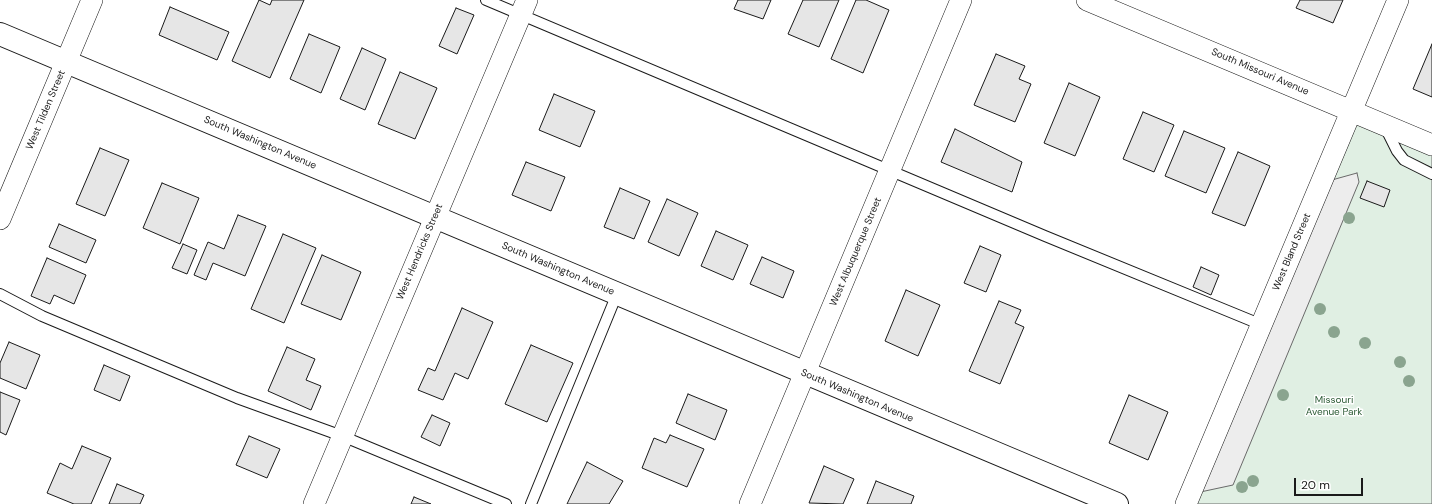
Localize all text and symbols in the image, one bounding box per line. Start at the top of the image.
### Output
street label: South Missouri Avenue [1209,46,1311,98]
street label: West Tilden Street [24,68,68,152]
street label: South Washington Avenue [202,114,318,172]
street label: West Albuquerque Street [828,196,884,308]
street label: West Hendricks Street [394,202,446,302]
street label: West Bland Street [1270,211,1314,293]
street label: South Washington Avenue [500,240,616,298]
street label: South Washington Avenue [799,367,915,425]
park label: Missouri Avenue Park [1306,394,1362,418]
scale bar [1296,470,1365,496]
text: 20 m [1301,477,1330,493]

